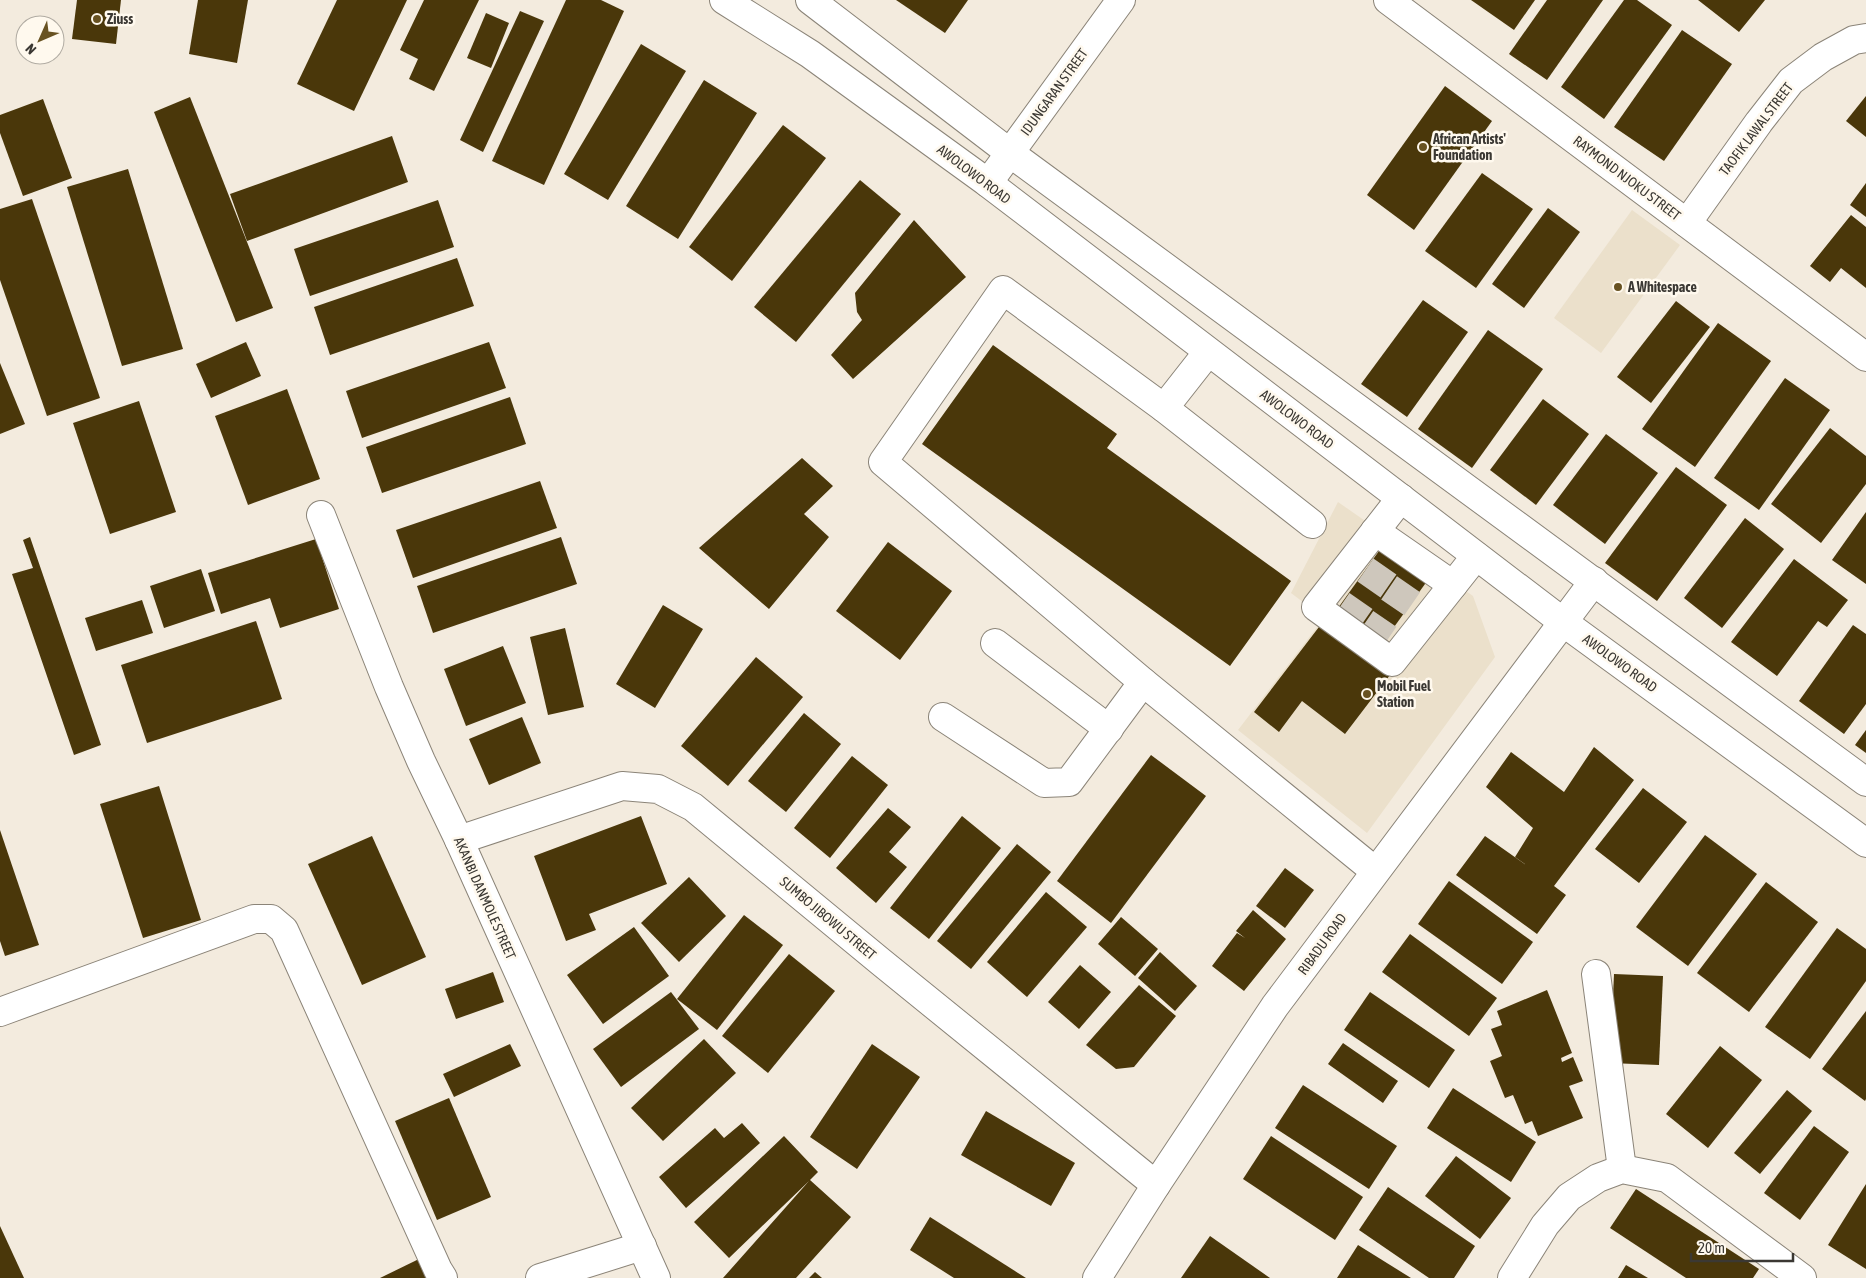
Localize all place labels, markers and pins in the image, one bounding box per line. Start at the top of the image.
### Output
place label: Ziuss [107,11,133,27]
marker: Ziuss [91,13,103,25]
place label: African Artists' Foundation [1432,131,1506,163]
marker: African Artists' Foundation [1417,141,1429,153]
place label: A Whitespace [1627,279,1697,295]
marker: A Whitespace [1612,281,1624,293]
place label: Mobil Fuel Station [1377,678,1431,710]
marker: Mobil Fuel Station [1361,688,1373,700]

